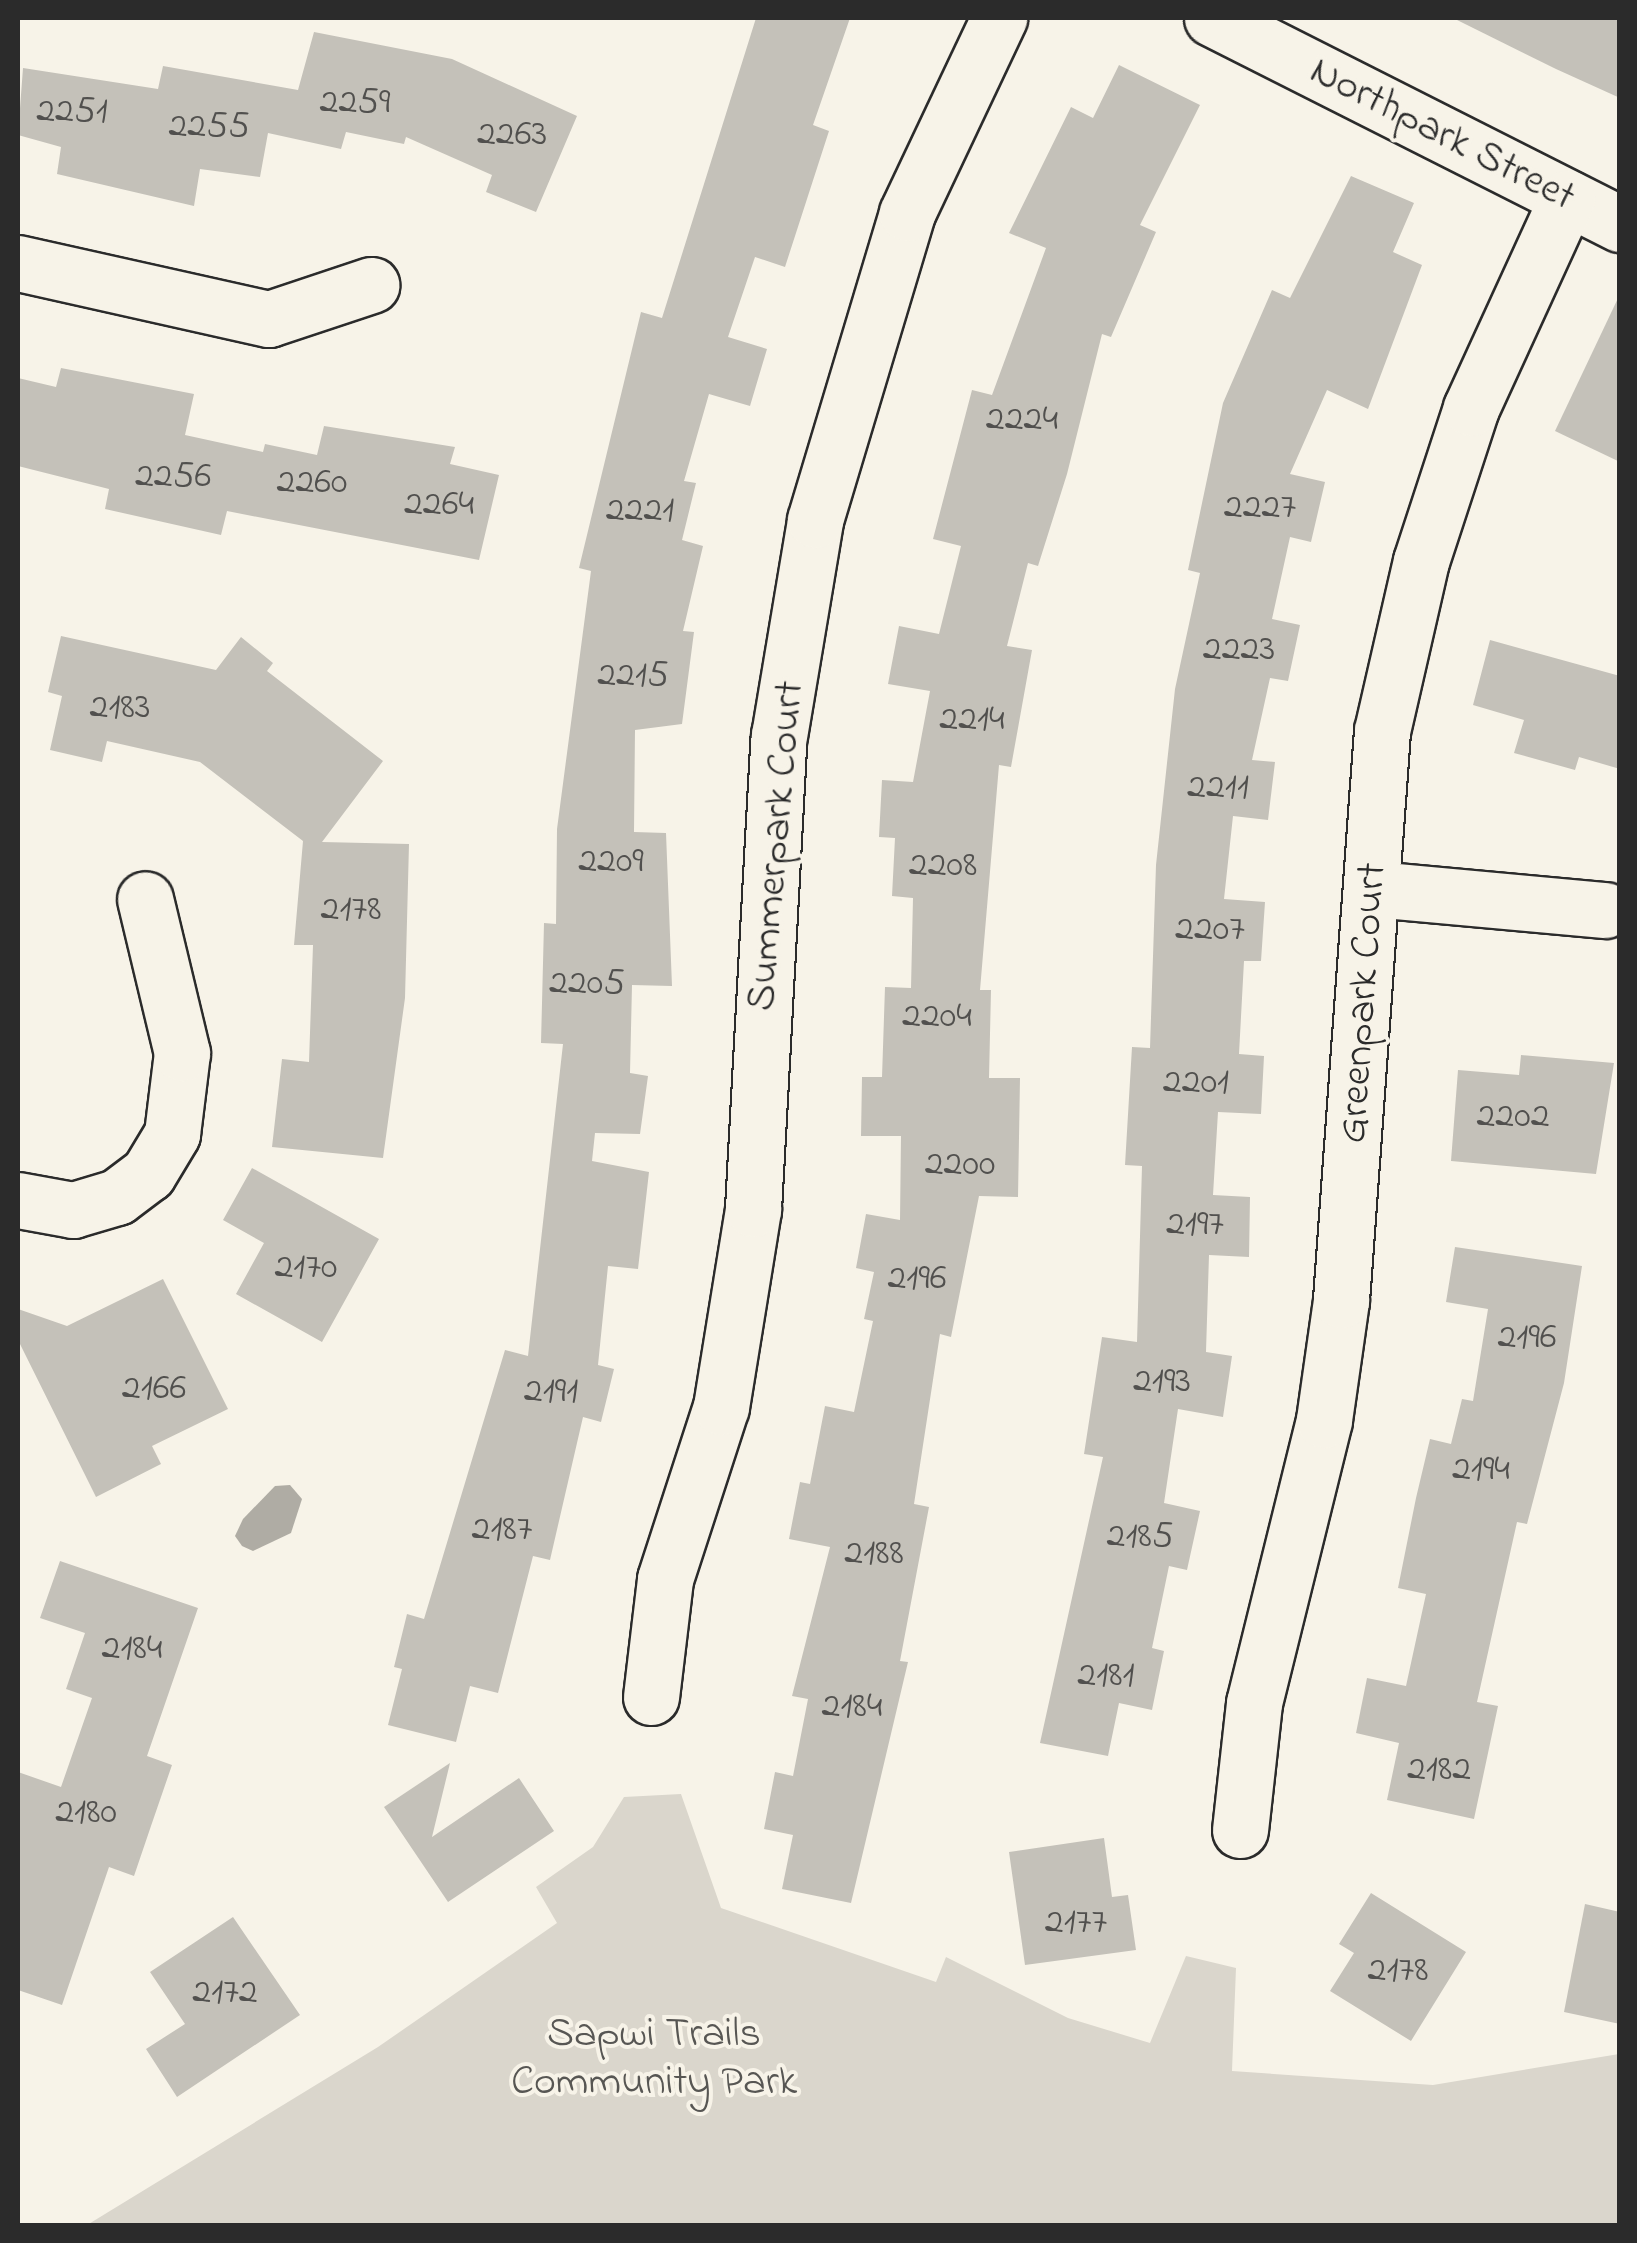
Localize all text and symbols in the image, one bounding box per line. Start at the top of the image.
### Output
street label: Northpark Street [1301,47,1583,223]
house number: 2259 [320,81,390,127]
house number: 2251 [36,90,108,136]
house number: 2255 [168,105,250,151]
house number: 2263 [477,113,547,159]
house number: 2224 [986,398,1058,444]
house number: 2256 [135,455,211,501]
house number: 2260 [277,461,347,507]
house number: 2264 [404,483,474,529]
house number: 2227 [1224,486,1296,532]
house number: 2221 [606,489,674,535]
house number: 2223 [1203,628,1275,674]
house number: 2215 [597,654,669,700]
street label: Summerpark Court [737,679,817,1013]
house number: 2183 [90,686,150,732]
house number: 2214 [939,698,1005,744]
house number: 2211 [1187,766,1249,812]
house number: 2209 [578,840,644,886]
house number: 2208 [909,844,977,890]
street label: Greenpark Court [1329,861,1399,1145]
house number: 2178 [321,888,381,934]
house number: 2207 [1175,908,1245,954]
house number: 2205 [549,962,625,1008]
house number: 2204 [902,995,972,1041]
house number: 2201 [1163,1061,1229,1107]
house number: 2202 [1476,1095,1550,1141]
house number: 2200 [925,1143,995,1189]
house number: 2197 [1166,1203,1224,1249]
house number: 2170 [274,1246,338,1292]
house number: 2196 [887,1257,947,1303]
house number: 2196 [1497,1316,1557,1362]
house number: 2193 [1133,1360,1191,1406]
house number: 2166 [122,1367,186,1413]
house number: 2191 [524,1370,578,1416]
house number: 2194 [1452,1448,1510,1494]
house number: 2187 [472,1508,532,1554]
house number: 2185 [1107,1515,1173,1561]
house number: 2188 [844,1532,904,1578]
house number: 2184 [102,1627,162,1673]
house number: 2181 [1077,1654,1135,1700]
house number: 2184 [822,1685,882,1731]
house number: 2182 [1407,1748,1471,1794]
house number: 2180 [55,1791,117,1837]
house number: 2177 [1045,1901,1107,1947]
house number: 2178 [1368,1949,1428,1995]
house number: 2172 [192,1971,258,2017]
park label: Sapwi Trails Community Park [511,2010,797,2108]

